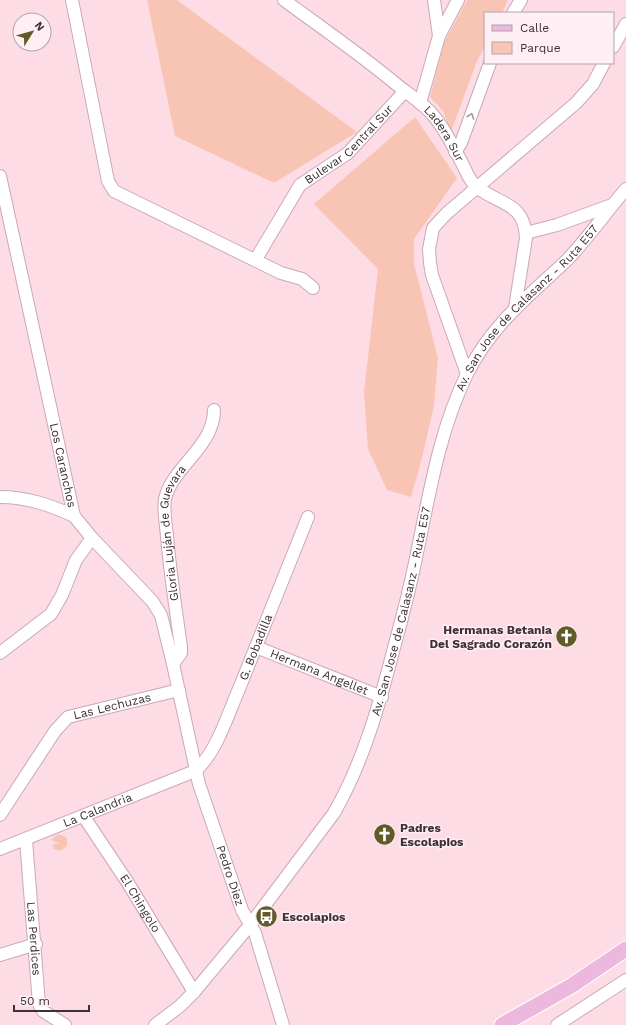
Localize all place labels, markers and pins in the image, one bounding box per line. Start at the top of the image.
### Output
place label: Hermanas Betania Del Sagrado Corazón [429,623,552,651]
church icon: Hermanas Betania Del Sagrado Corazón [554,624,580,650]
place label: Padres Escolapios [400,821,464,849]
church icon: Padres Escolapios [372,822,398,848]
bus stop icon: Escolapios [253,904,279,930]
place label: Escolapios [282,910,346,924]

